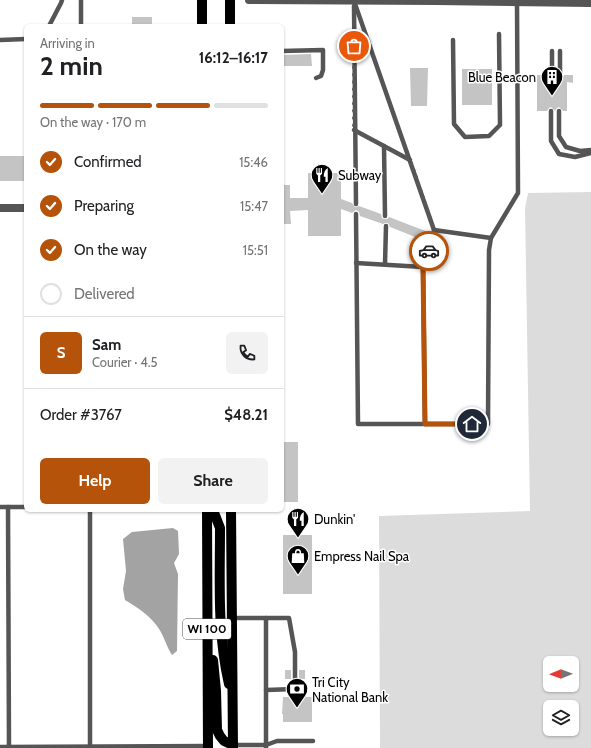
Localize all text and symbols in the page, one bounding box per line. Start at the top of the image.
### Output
pin [337,29,371,63]
text: Arriving in [40,35,95,51]
icon: bag [343,35,365,57]
text: 16:12–16:17 [199,49,268,67]
text: 2 min [40,50,103,82]
building icon: Blue Beacon [539,64,565,97]
place label: Blue Beacon [468,69,536,85]
text: On the way · 170 m [40,114,146,130]
icon: check [40,151,62,173]
text: Confirmed [74,153,142,171]
text: 15:46 [239,154,268,170]
restaurant icon: Subway [309,162,335,195]
place label: Subway [338,167,382,183]
icon: check [40,195,62,217]
text: Preparing [74,197,134,215]
text: 15:47 [240,198,268,214]
courier [409,231,449,271]
icon: check [40,239,62,261]
icon: car [418,240,440,262]
text: On the way [74,241,147,259]
text: 15:51 [243,242,268,258]
text: Delivered [74,285,135,303]
button: phone [226,332,268,374]
text: Sam [92,336,121,354]
text: S [57,344,65,362]
text: Courier · 4.5 [92,354,157,370]
text: Order #3767 [40,406,122,424]
text: $48.21 [224,406,268,424]
pin [455,407,489,441]
icon: home [461,413,483,435]
button: Help [40,458,150,504]
button: Share [158,458,268,504]
restaurant icon: Dunkin' [285,506,311,539]
place label: Dunkin' [314,511,355,527]
shop icon: Empress Nail Spa [285,543,311,576]
place label: Empress Nail Spa [314,548,410,564]
road number: WI 100 [183,619,231,639]
north arrow [543,656,579,692]
map controls [543,656,579,736]
place label: Tri City National Bank [312,674,388,705]
bank icon: Tri City National Bank [284,676,310,709]
button: layers [543,700,579,736]

